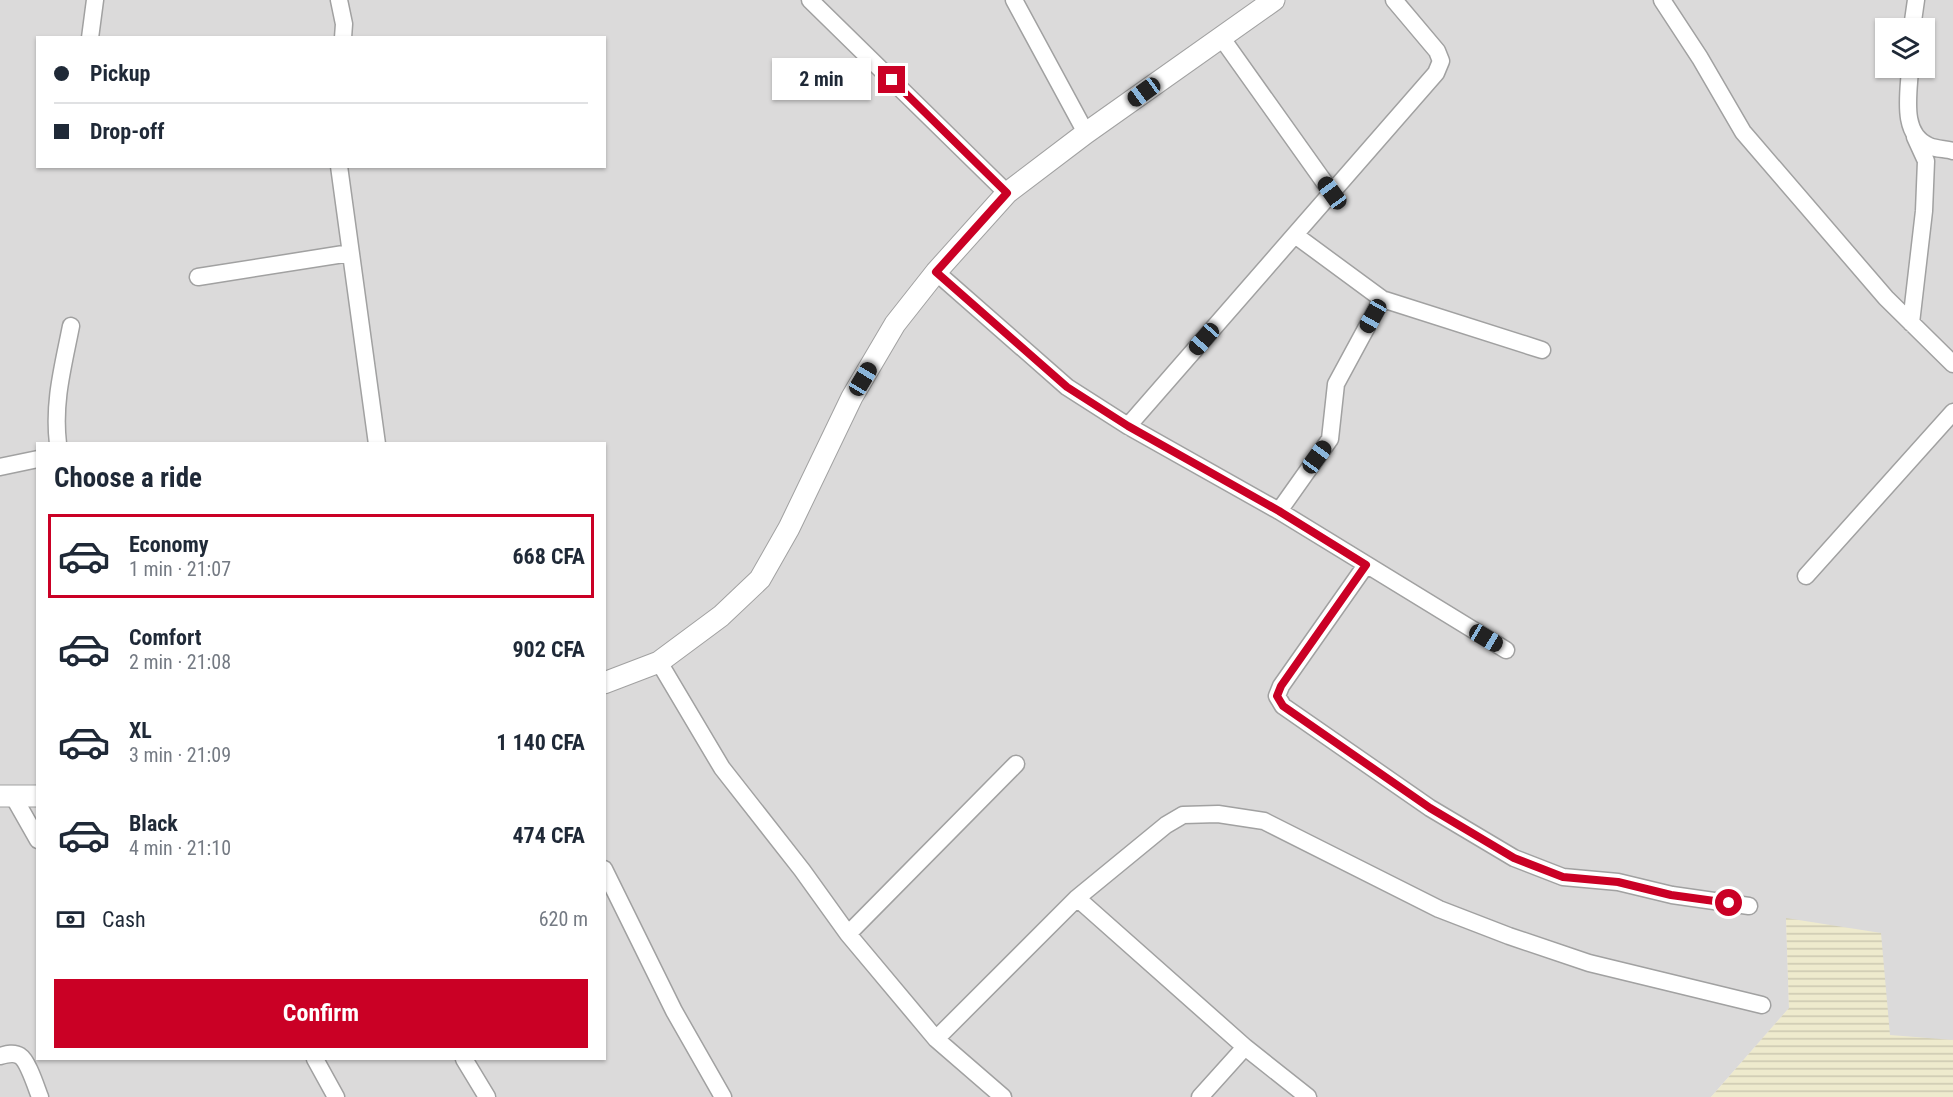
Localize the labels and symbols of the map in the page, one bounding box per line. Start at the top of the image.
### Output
callout: 2 min [772,59,871,101]
route end [878,66,905,93]
car [1124,74,1164,110]
car [1314,173,1350,213]
car [1356,296,1390,336]
car [1185,320,1223,358]
car [846,359,880,399]
car [1299,437,1335,477]
car [1466,621,1506,655]
route start [1715,889,1742,916]

